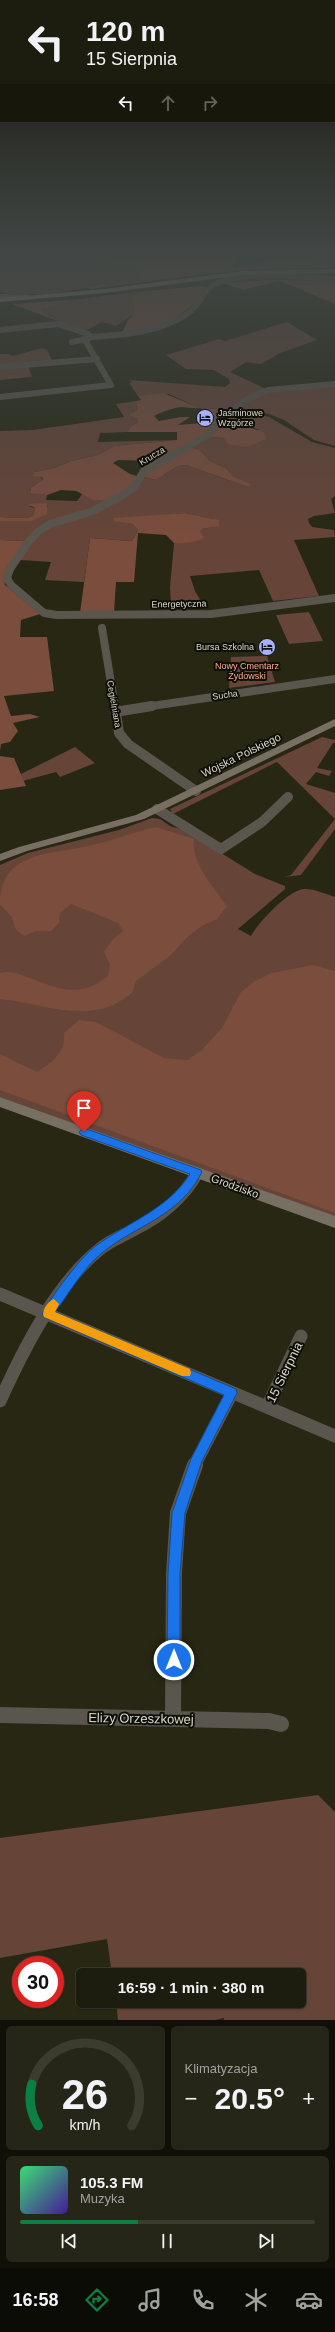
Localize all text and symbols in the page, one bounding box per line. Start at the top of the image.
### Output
icon: left [20,16,72,68]
text: 120 m [86,16,165,47]
text: 15 Sierpnia [86,49,177,69]
icon: left [115,92,137,114]
icon: ahead [157,92,179,114]
icon: right [199,92,221,114]
hotel icon: Jaśminowe Wzgórze [195,408,215,428]
place label: Jaśminowe Wzgórze [218,408,263,428]
street label: Krucza [137,444,167,468]
street label: Energetyczna [151,599,207,609]
hotel icon: Bursa Szkolna [257,637,277,657]
place label: Bursa Szkolna [196,642,254,652]
park label: Nowy Cmentarz Żydowski [215,661,280,681]
street label: Cegielniana [105,680,123,728]
street label: Sucha [212,688,238,702]
street label: Wojska Polskiego [199,731,283,779]
pin [67,1091,101,1132]
icon: arrive [73,1097,95,1119]
street label: Grodzisko [210,1172,260,1200]
street label: 15 Sierpnia [263,1339,306,1405]
position arrow [153,1639,195,1681]
street label: Elizy Orzeszkowej [88,1710,194,1727]
speed limit sign: 30 [12,1956,64,2008]
text: 16:59 · 1 min · 380 m [118,1979,264,1996]
text: Klimatyzacja [185,2061,257,2076]
text: 26 [62,2071,108,2118]
text: 20.5° [215,2082,285,2115]
text: − [185,2086,197,2111]
text: + [302,2086,315,2111]
text: km/h [70,2117,101,2133]
text: 105.3 FM [80,2174,143,2191]
text: Muzyka [80,2191,125,2206]
icon: previous [58,2230,80,2252]
icon: pause [156,2230,178,2252]
icon: next [255,2230,277,2252]
icon: directions [83,2286,111,2314]
icon: music [136,2286,164,2314]
icon: phone [189,2286,217,2314]
icon: climate [242,2286,270,2314]
icon: car [295,2286,323,2314]
text: 16:58 [12,2290,58,2310]

